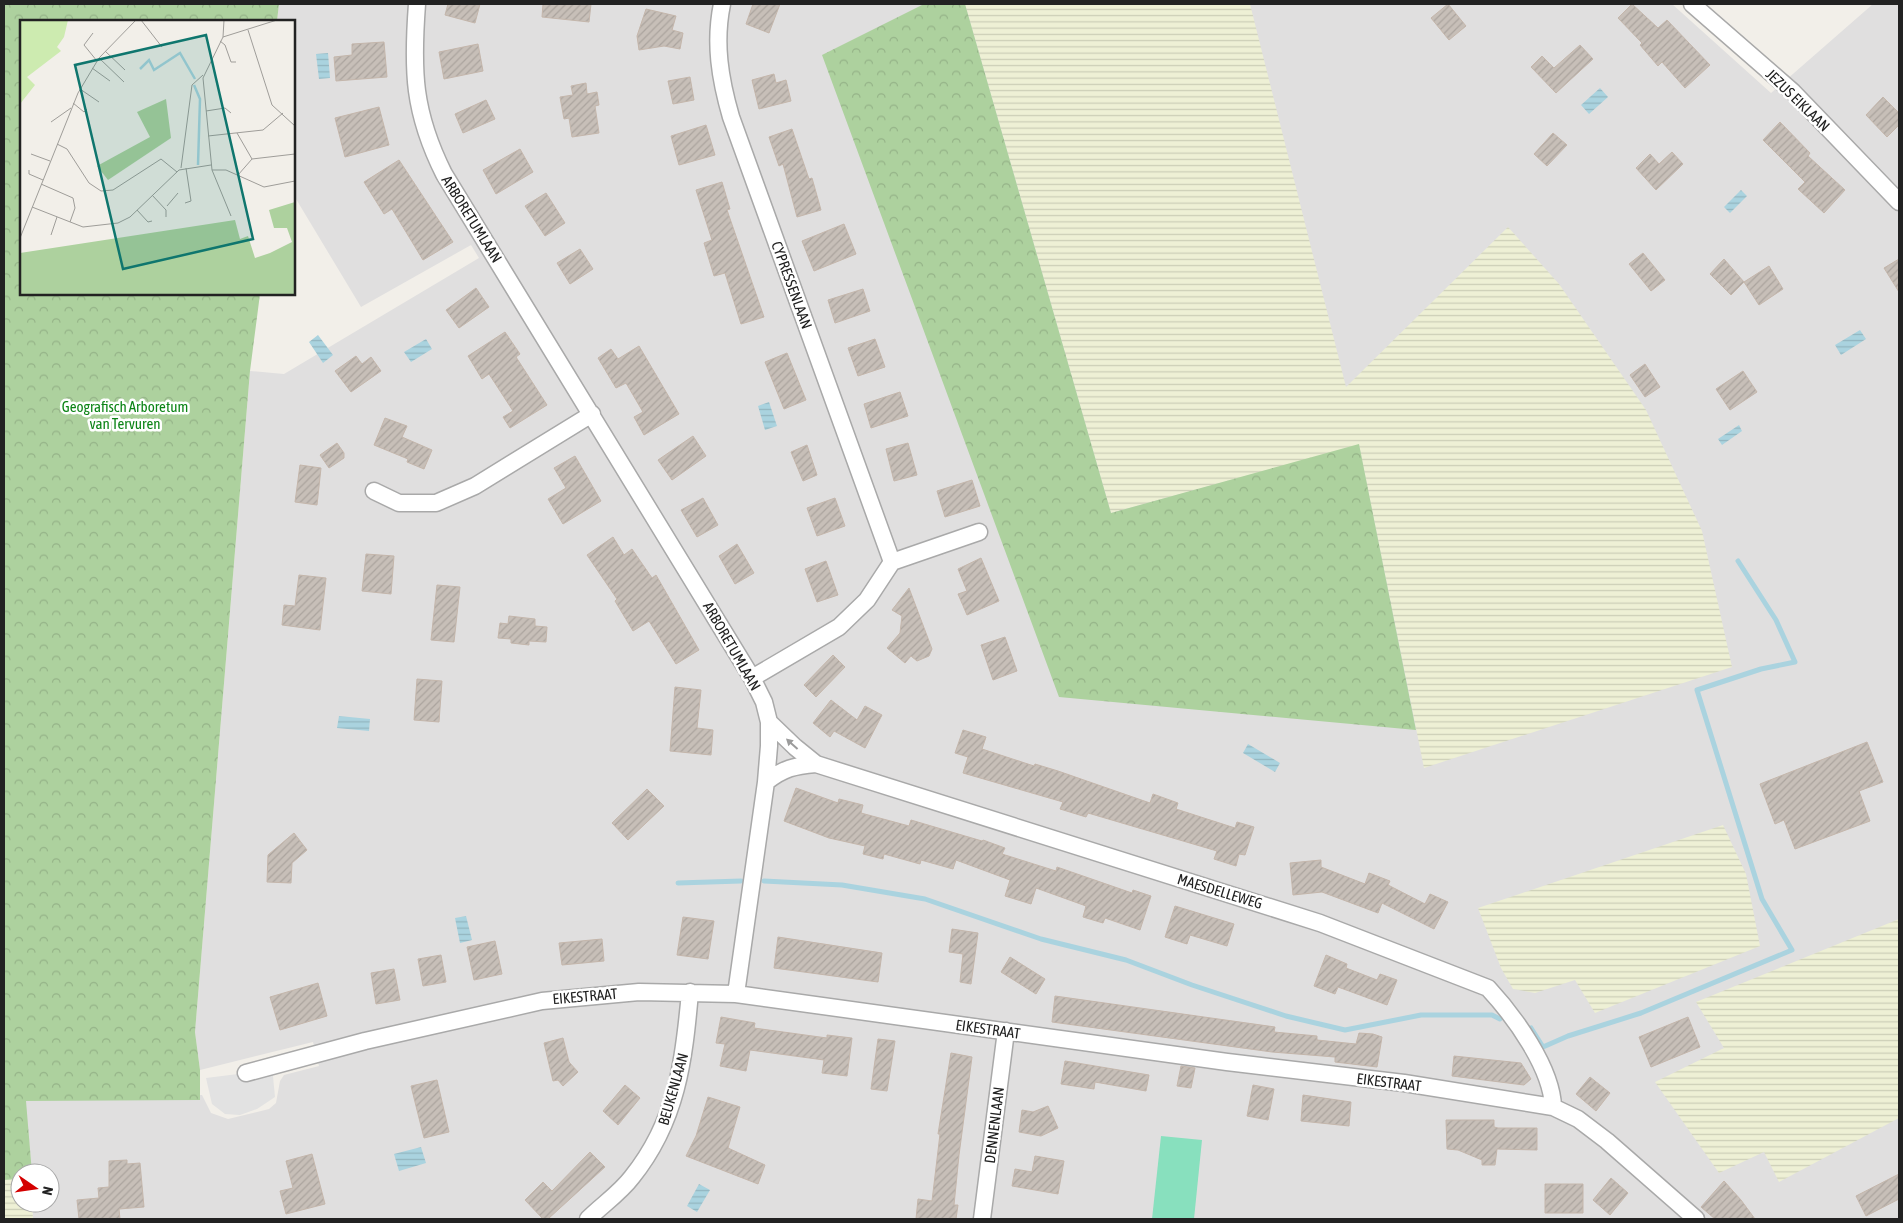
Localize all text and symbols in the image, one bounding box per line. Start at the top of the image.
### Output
inset map [20,20,295,295]
street label: JEZUS EIKLAAN [1763,65,1833,135]
street label: ARBORETUMLAAN [438,172,506,266]
street label: CYPRESSENLAAN [768,239,816,331]
park label: Geografisch Arboretum van Tervuren [62,398,188,432]
street label: ARBORETUMLAAN [700,599,764,693]
one-way arrow [786,738,798,750]
street label: MAESDELLEWEG [1175,870,1265,912]
street label: EIKESTRAAT [552,985,619,1007]
street label: EIKESTRAAT [955,1016,1022,1042]
street label: BEUKENLAAN [655,1051,691,1127]
street label: EIKESTRAAT [1356,1070,1423,1094]
street label: DENNENLAAN [981,1086,1007,1164]
north arrow [10,1163,60,1213]
text: N [39,1185,56,1197]

